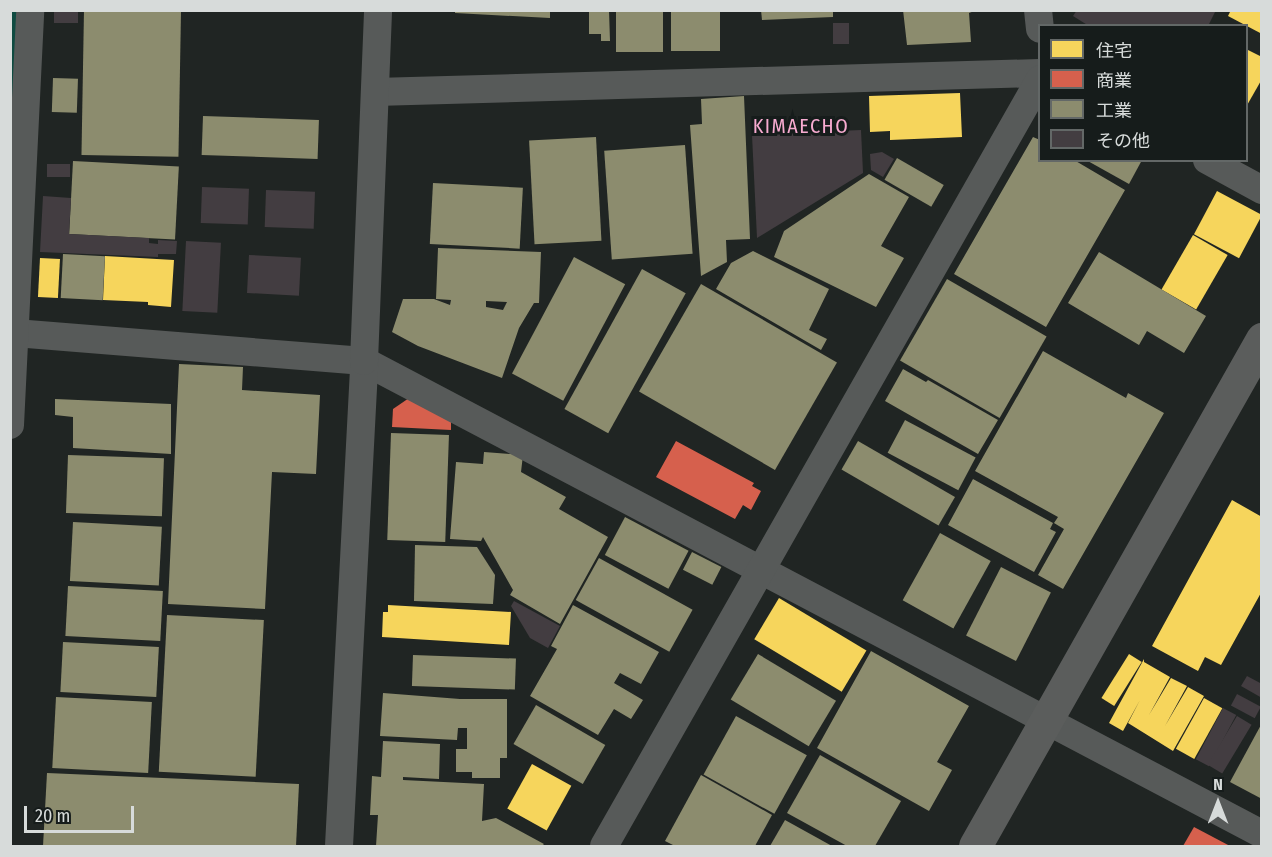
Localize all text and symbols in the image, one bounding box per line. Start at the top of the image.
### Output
legend [1038,24,1248,162]
text: 住宅 [1096,40,1132,62]
text: 商業 [1096,70,1132,92]
text: 工業 [1096,100,1132,122]
district label: KIMAECHO [753,114,849,138]
text: その他 [1096,130,1150,152]
north arrow [1188,773,1248,833]
text: N [1213,775,1223,794]
scale bar [27,794,136,832]
text: 20 m [35,805,70,827]

